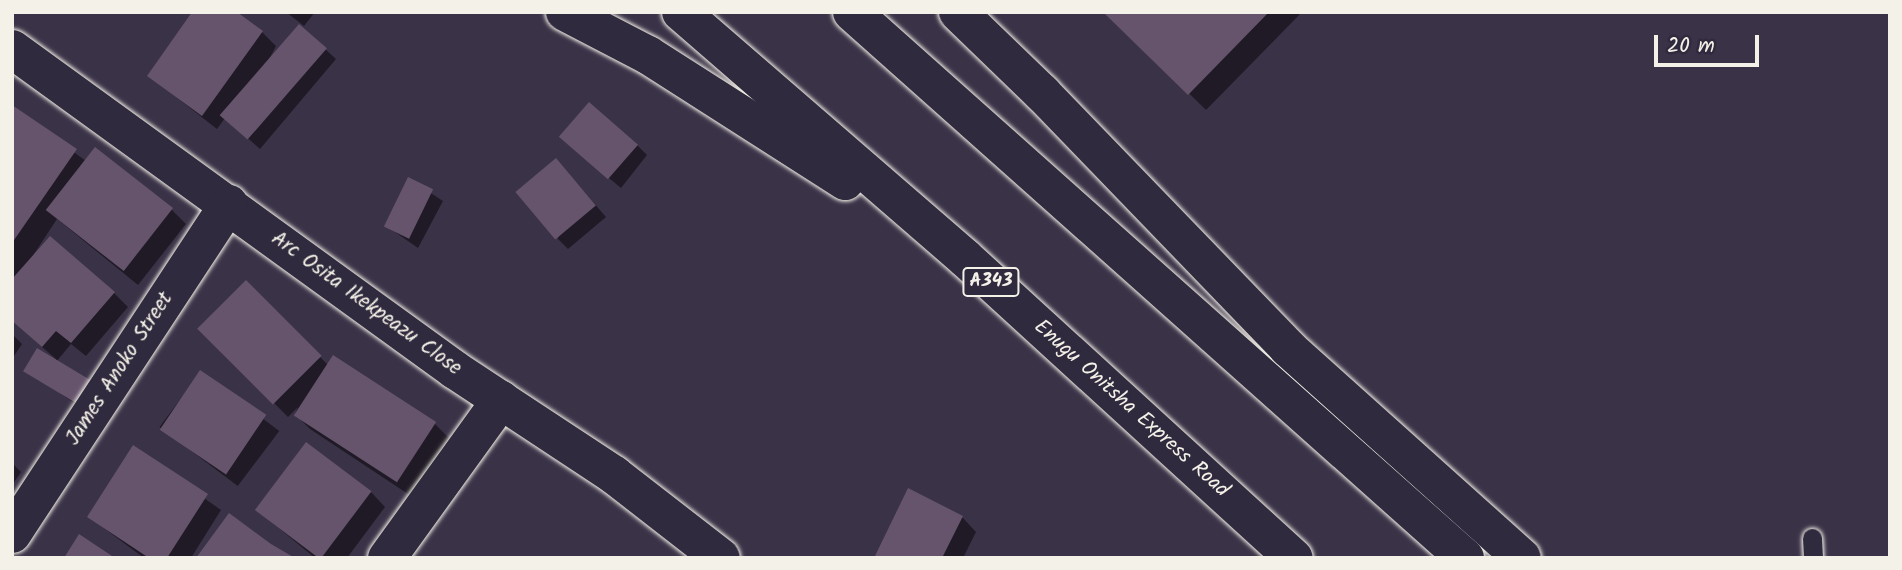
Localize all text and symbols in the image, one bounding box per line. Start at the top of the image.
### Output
scale bar [1657,21,1762,65]
text: 20 m [1667,30,1715,63]
street label: Arc Osita Ikekpeazu Close [266,226,466,382]
road number: A343 [961,266,1021,298]
street label: James Anoko Street [61,288,179,450]
street label: Enugu Onitsha Express Road [1028,315,1234,503]

